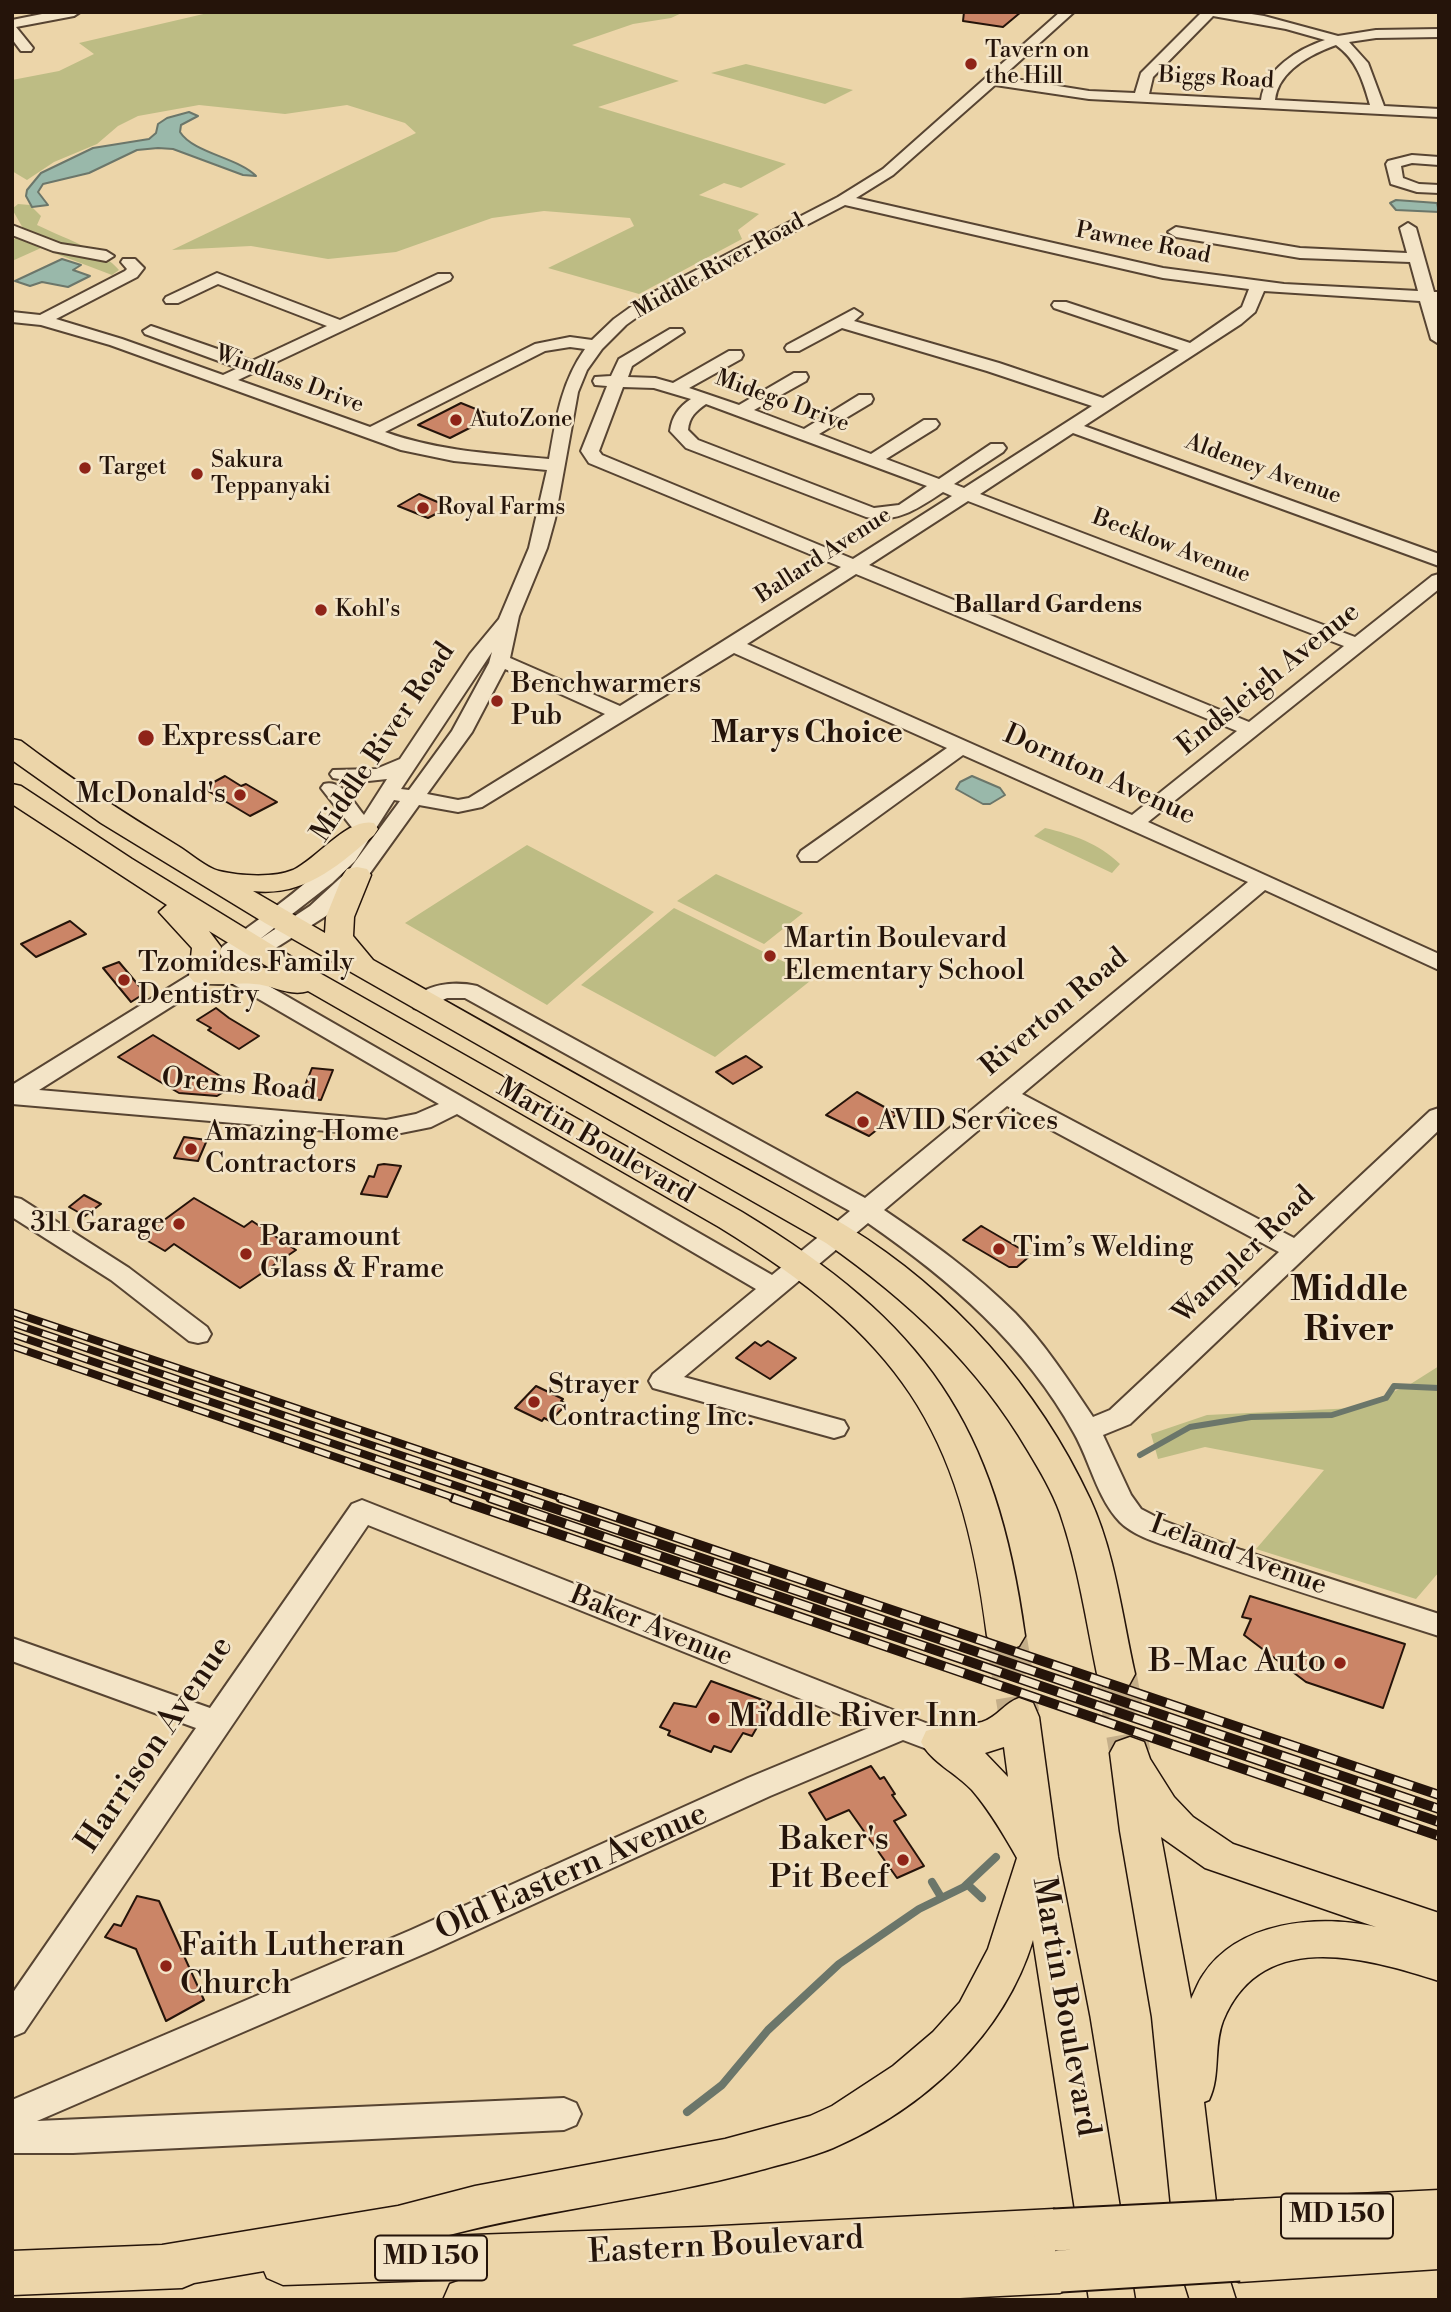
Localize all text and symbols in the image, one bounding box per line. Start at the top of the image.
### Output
place label: Tavern on the Hill [985,37,1089,91]
marker: Tavern on the Hill [963,56,979,72]
street label: Biggs Road [1157,62,1275,96]
street label: Middle River Road [629,209,809,325]
street label: Pawnee Road [1073,217,1213,271]
street label: Windlass Drive [211,340,367,420]
street label: Midego Drive [711,365,853,439]
place label: AutoZone [470,406,573,434]
marker: AutoZone [448,412,464,428]
street label: Aldeney Avenue [1181,429,1345,511]
place label: Sakura Teppanyaki [211,447,331,501]
place label: Target [99,454,167,482]
marker: Target [77,460,93,476]
marker: Sakura Teppanyaki [189,466,205,482]
place label: Royal Farms [437,494,565,522]
marker: Royal Farms [415,500,431,516]
street label: Ballard Avenue [751,502,897,610]
street label: Becklow Avenue [1088,504,1254,590]
district label: Ballard Gardens [954,592,1142,620]
place label: Kohl's [335,596,400,624]
street label: Endsleigh Avenue [1171,596,1367,764]
marker: Kohl's [313,602,329,618]
street label: Middle River Road [305,637,463,849]
place label: Benchwarmers Pub [511,668,701,734]
marker: Benchwarmers Pub [489,693,505,709]
district label: Marys Choice [711,717,903,753]
street label: Dornton Avenue [998,719,1200,833]
place label: ExpressCare [162,721,322,755]
marker: ExpressCare [136,728,156,748]
place label: McDonald's [76,778,226,812]
marker: McDonald's [232,787,248,803]
place label: Martin Boulevard Elementary School [784,923,1025,989]
street label: Riverton Road [975,942,1135,1084]
place label: Tzomides Family Dentistry [138,947,354,1013]
marker: Martin Boulevard Elementary School [762,948,778,964]
marker: Tzomides Family Dentistry [116,972,132,988]
street label: Orems Road [160,1062,318,1110]
street label: Martin Boulevard [490,1072,700,1212]
place label: AVID Services [877,1105,1058,1139]
marker: AVID Services [855,1114,871,1130]
place label: Amazing Home Contractors [205,1116,399,1182]
marker: Amazing Home Contractors [183,1141,199,1157]
street label: Wampler Road [1167,1180,1323,1332]
place label: 311 Garage [30,1207,165,1241]
marker: 311 Garage [171,1216,187,1232]
place label: Paramount Glass & Frame [260,1221,444,1287]
place label: Tim’s Welding [1013,1232,1194,1266]
marker: Tim’s Welding [991,1241,1007,1257]
marker: Paramount Glass & Frame [238,1246,254,1262]
district label: Middle River [1290,1271,1408,1353]
place label: Strayer Contracting Inc. [548,1369,754,1435]
marker: Strayer Contracting Inc. [526,1394,542,1410]
street label: Leland Avenue [1145,1508,1331,1604]
street label: Baker Avenue [565,1579,737,1675]
street label: Harrison Avenue [69,1629,243,1861]
place label: B-Mac Auto [1148,1643,1326,1683]
marker: B-Mac Auto [1332,1655,1348,1671]
place label: Middle River Inn [728,1698,978,1738]
marker: Middle River Inn [706,1710,722,1726]
street label: Old Eastern Avenue [430,1795,714,1951]
place label: Baker's Pit Beef [769,1821,889,1899]
marker: Baker's Pit Beef [895,1852,911,1868]
street label: Martin Boulevard [1022,1874,1106,2140]
place label: Faith Lutheran Church [180,1927,405,2005]
marker: Faith Lutheran Church [158,1958,174,1974]
road number: MD 150 [1281,2194,1393,2238]
street label: Eastern Boulevard [587,2220,865,2274]
road number: MD 150 [375,2236,487,2280]

